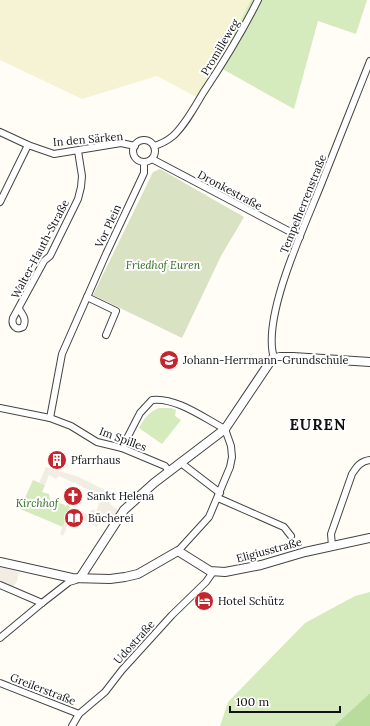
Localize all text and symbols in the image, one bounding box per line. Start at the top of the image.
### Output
street label: Promilleweg [198,15,243,78]
street label: In den Särken [52,129,124,149]
street label: Tempelherrenstraße [277,152,329,256]
street label: Dronkestraße [195,167,265,213]
street label: Walter-Hauth-Straße [8,197,72,301]
street label: Vor Plein [91,202,124,251]
park label: Friedhof Euren [126,258,200,272]
school or university icon: Johann-Herrmann-Grundschule [158,349,180,371]
place label: Johann-Herrmann-Grundschule [182,353,348,367]
district label: EUREN [289,415,347,434]
street label: Im Spilles [97,424,149,454]
building icon: Pfarrhaus [46,449,68,471]
place label: Pfarrhaus [71,453,120,467]
church icon: Sankt Helena [62,485,84,507]
place label: Sankt Helena [87,489,155,503]
park label: Kirchhof [16,496,60,510]
library icon: Bücherei [63,507,85,529]
place label: Bücherei [88,511,133,525]
street label: Eligiusstraße [235,535,303,565]
hotel icon: Hotel Schütz [193,590,215,612]
place label: Hotel Schütz [218,594,284,608]
street label: Udostraße [111,617,157,667]
street label: Greilerstraße [8,670,78,708]
scale bar [230,688,340,714]
text: 100 m [236,694,269,709]

